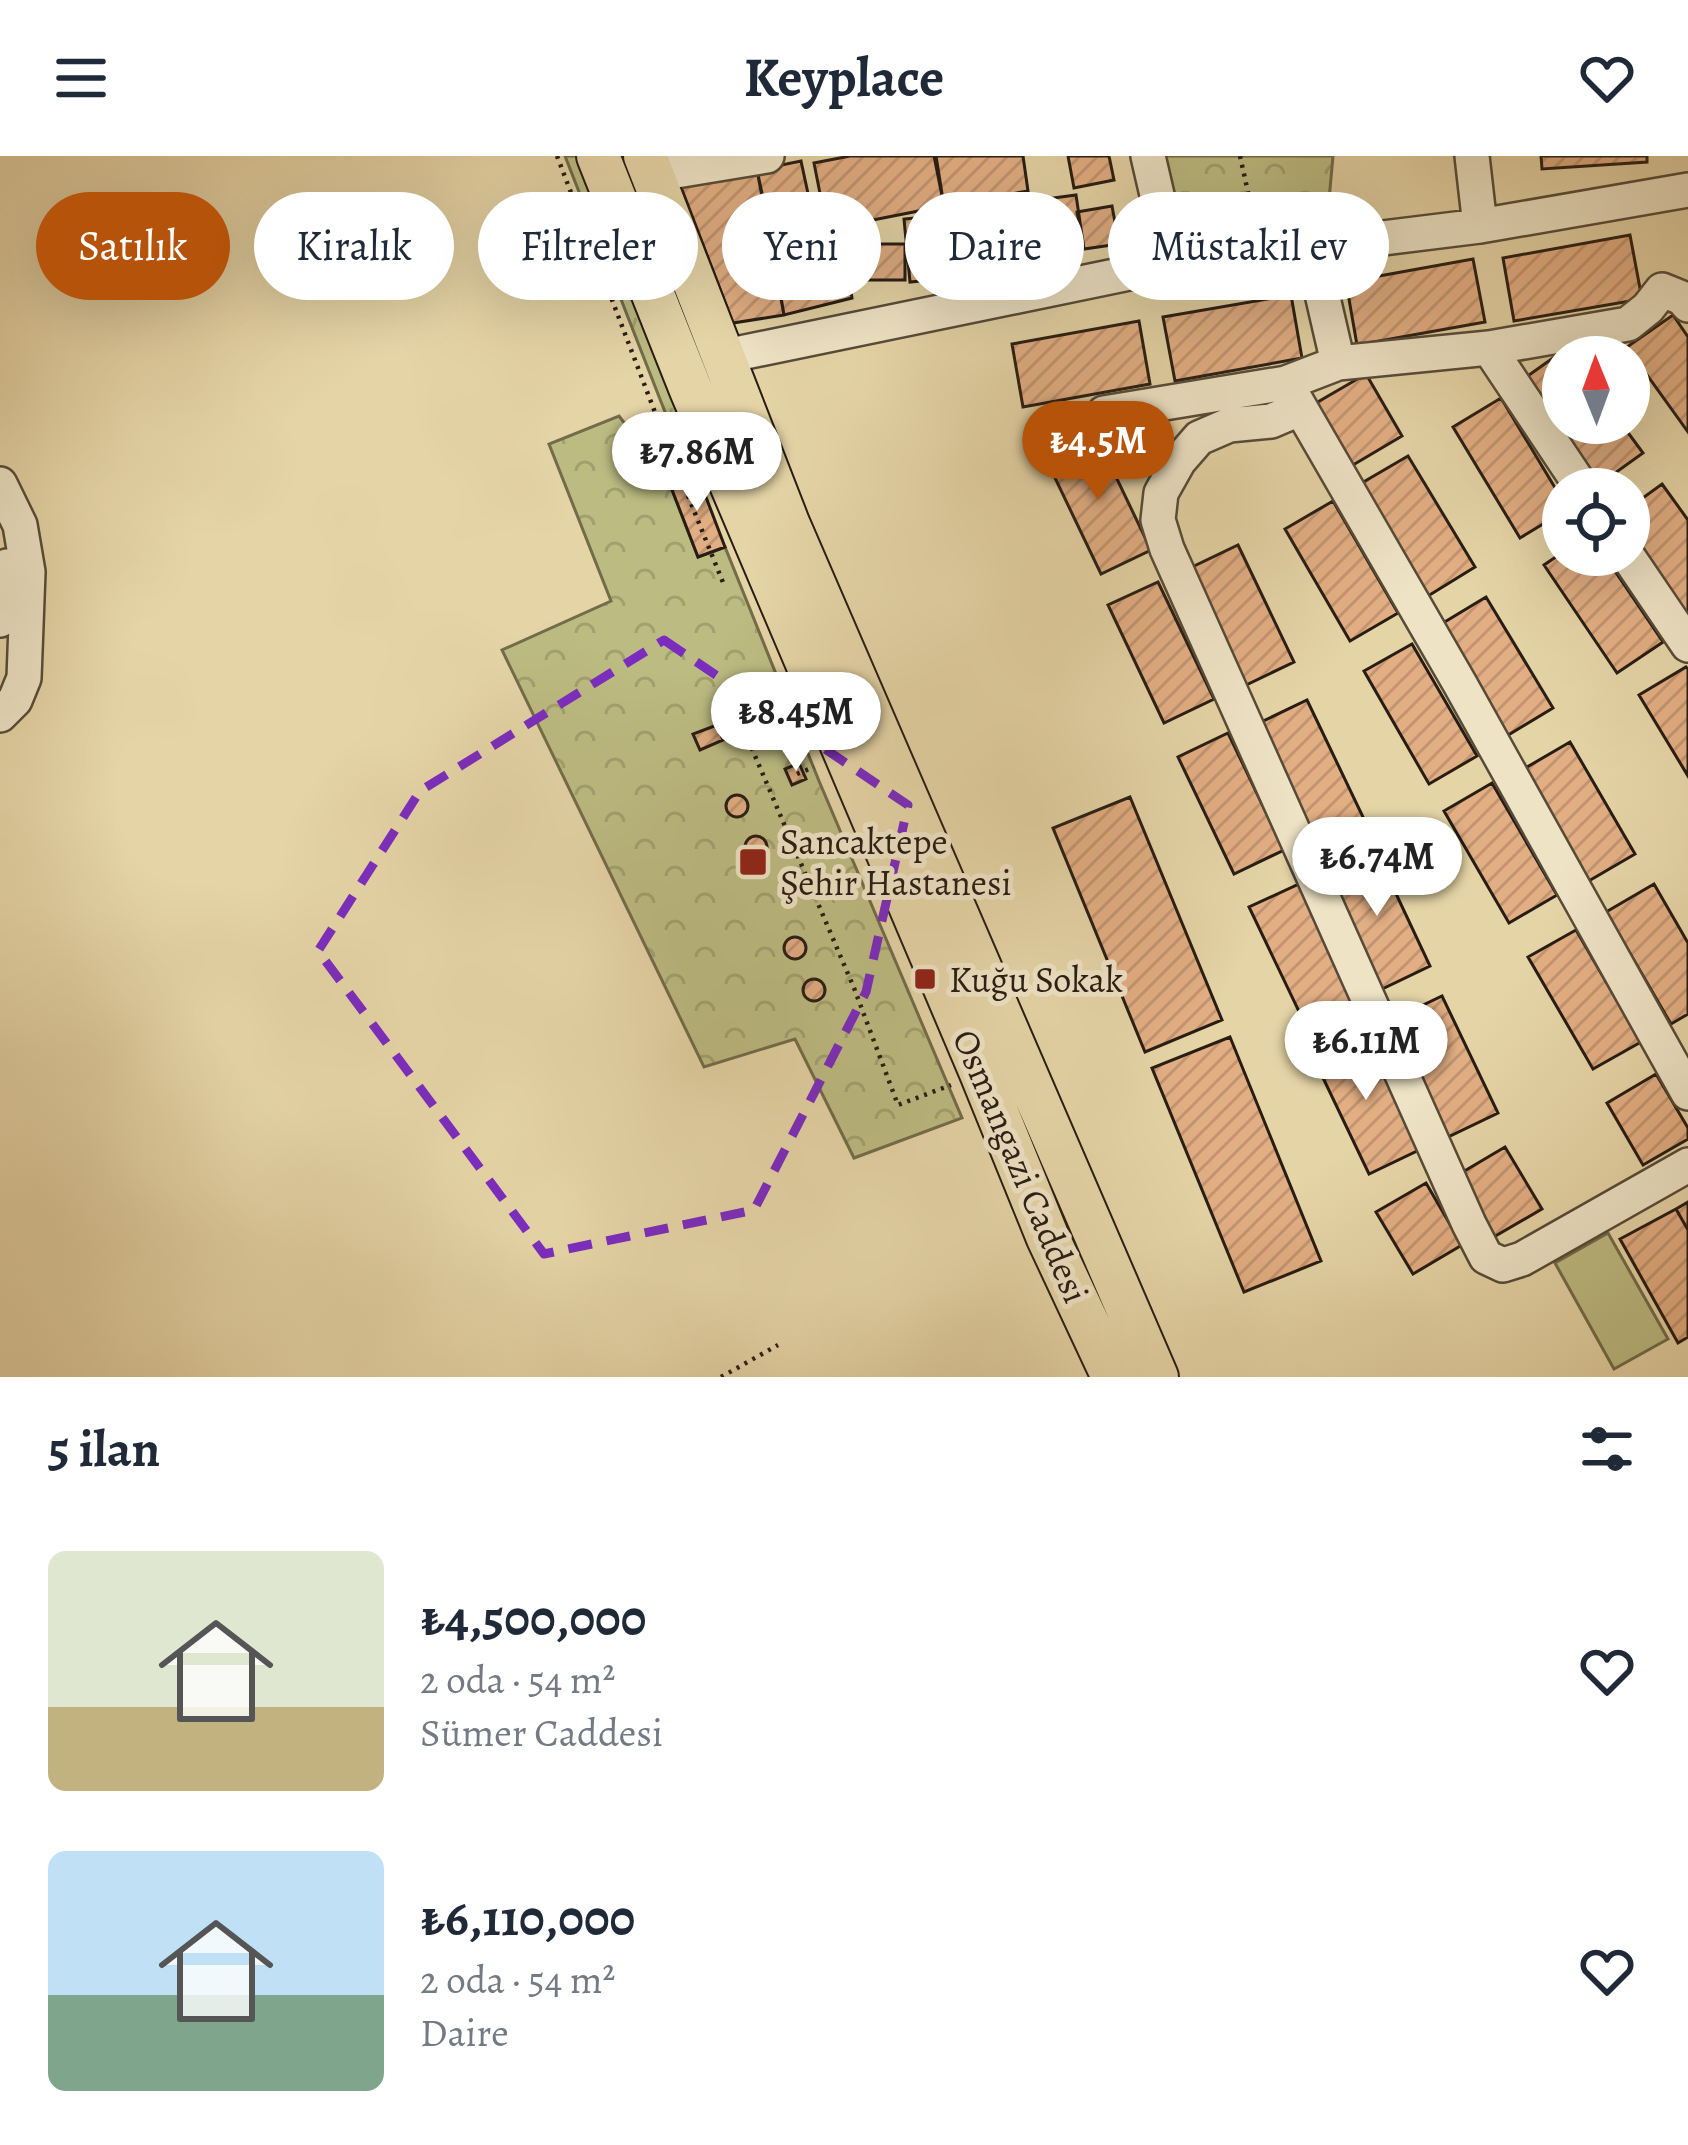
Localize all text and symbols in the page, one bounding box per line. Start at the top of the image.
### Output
text: Keyplace [744,41,944,115]
icon: menu [48,45,114,111]
icon: heart [1574,45,1640,111]
chip: Satılık [36,192,230,300]
chip: Kiralık [254,192,454,300]
chip: Filtreler [478,192,698,300]
chip: Yeni [722,192,881,300]
chip: Daire [905,192,1084,300]
chip: Müstakil ev [1108,192,1389,300]
north arrow [1542,336,1650,444]
map controls [1542,336,1650,576]
pin: ₺4.5M [1014,401,1182,503]
pin: ₺7.86M [599,412,795,514]
text: ₺4.5M [1049,413,1147,466]
text: ₺7.86M [639,424,755,477]
button: locate [1542,468,1650,576]
pin: ₺8.45M [698,672,894,774]
text: ₺8.45M [738,684,854,737]
place label: Sancaktepe Şehir Hastanesi [780,817,1012,907]
pin: ₺6.74M [1279,817,1475,919]
text: ₺6.74M [1319,829,1435,882]
marker: Sancaktepe Şehir Hastanesi [737,846,769,878]
place label: Kuğu Sokak [949,955,1123,1004]
marker: Kuğu Sokak [912,966,938,992]
pin: ₺6.11M [1268,1001,1464,1103]
text: ₺6.11M [1312,1013,1420,1066]
street label: Osmangazi Caddesi [941,1022,1101,1310]
text: 5 ilan [48,1414,160,1484]
icon: filters [1574,1416,1640,1482]
text: ₺4,500,000 [420,1583,646,1653]
icon: home [144,1599,288,1743]
icon: heart [1574,1638,1640,1704]
text: 2 oda · 54 m² [420,1653,615,1706]
text: Sümer Caddesi [420,1706,663,1759]
text: ₺6,110,000 [420,1883,635,1953]
icon: home [144,1899,288,2043]
icon: heart [1574,1938,1640,2004]
text: 2 oda · 54 m² [420,1953,615,2006]
text: Daire [420,2006,509,2059]

